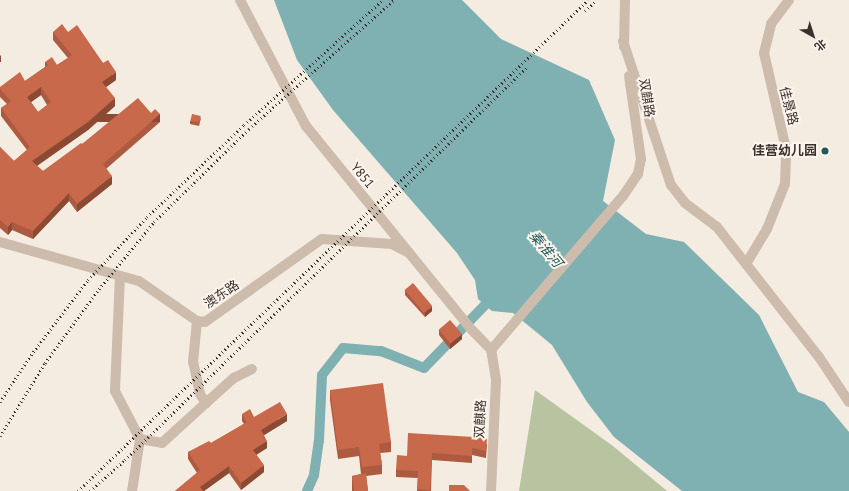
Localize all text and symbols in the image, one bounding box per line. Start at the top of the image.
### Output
north arrow [793,16,833,56]
text: 北 [812,36,829,54]
street label: 双麒路 [635,78,657,118]
street label: 佳景路 [776,85,800,127]
place label: 佳营幼儿园 [752,143,817,159]
marker: 佳营幼儿园 [820,146,830,156]
street label: Y851 [347,160,377,192]
water label: 秦淮河 [526,228,566,270]
street label: 澳东路 [201,278,243,312]
street label: 双麒路 [472,399,490,439]

